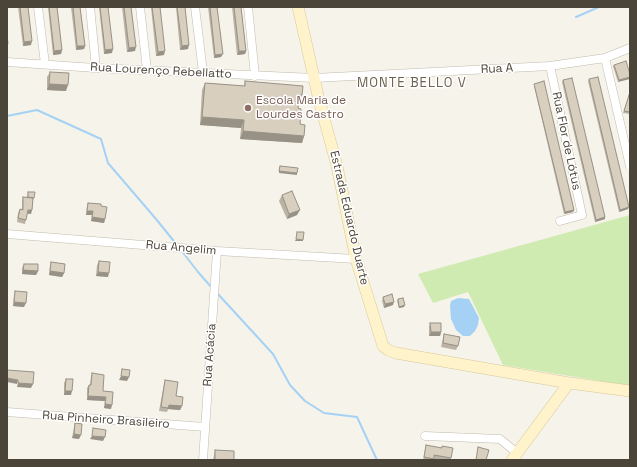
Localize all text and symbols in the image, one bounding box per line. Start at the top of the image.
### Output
street label: Rua Lourenço Rebellatto [90,60,232,82]
street label: Rua A [480,61,514,77]
district label: MONTE BELLO V [357,75,467,91]
street label: Rua Flor de Lótus [549,91,583,191]
place label: Escola Maria de Lourdes Castro [256,94,346,122]
marker: Escola Maria de Lourdes Castro [243,103,253,113]
street label: Estrada Eduardo Duarte [327,149,371,287]
street label: Rua Angelim [145,238,217,258]
street label: Rua Acácia [201,323,219,387]
street label: Rua Pinheiro Brasileiro [42,408,170,432]

